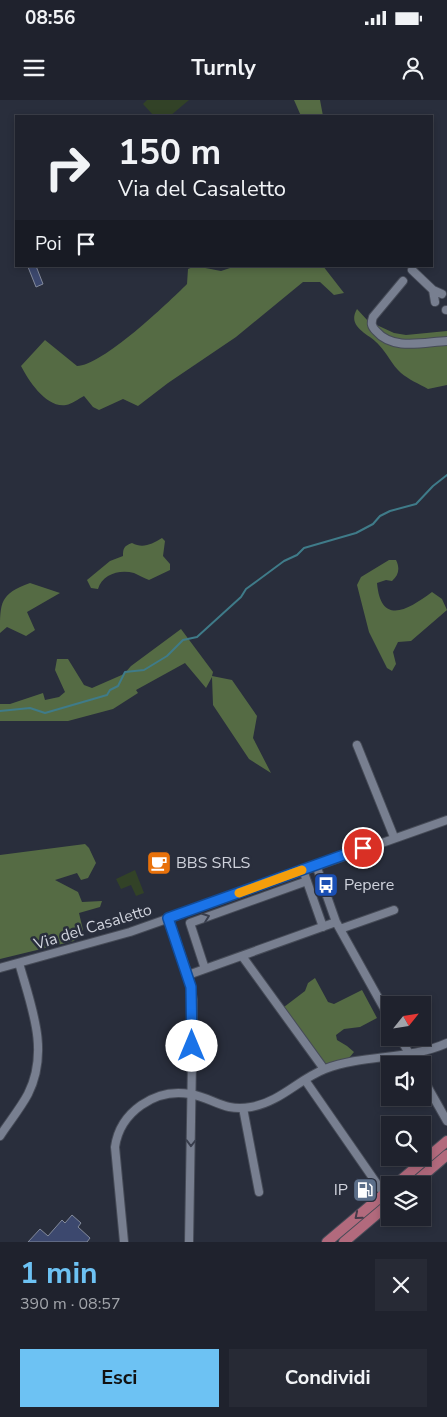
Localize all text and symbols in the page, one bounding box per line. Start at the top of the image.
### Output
text: 08:56 [25,5,75,31]
text: Turnly [191,53,256,83]
icon: menu [20,54,48,82]
icon: person [399,54,427,82]
text: 150 m [118,129,221,176]
icon: right [35,135,100,200]
text: Via del Casaletto [118,174,286,204]
icon: arrive [72,230,100,258]
text: Poi [35,231,62,257]
pin [342,827,384,869]
icon: arrive [349,834,377,862]
cafe icon: BBS SRLS [146,850,172,876]
place label: BBS SRLS [176,852,251,874]
bus stop icon: Pepere [313,872,339,898]
place label: Pepere [344,874,394,896]
street label: Via del Casaletto [30,899,155,956]
one-way arrow [202,913,210,923]
north arrow [381,996,431,1046]
map controls [381,996,431,1226]
position arrow [165,1019,217,1071]
button: sound [381,1056,431,1106]
button: search [381,1116,431,1166]
one-way arrow [186,1140,196,1147]
button: layers [381,1176,431,1226]
fuel station icon: IP [352,1177,378,1203]
place label: IP [334,1179,348,1201]
one-way arrow [355,1210,364,1219]
text: 1 min [20,1253,98,1294]
button: close [375,1259,427,1311]
text: 390 m · 08:57 [20,1293,121,1315]
button: Esci [20,1349,219,1407]
button: Condividi [229,1349,427,1407]

